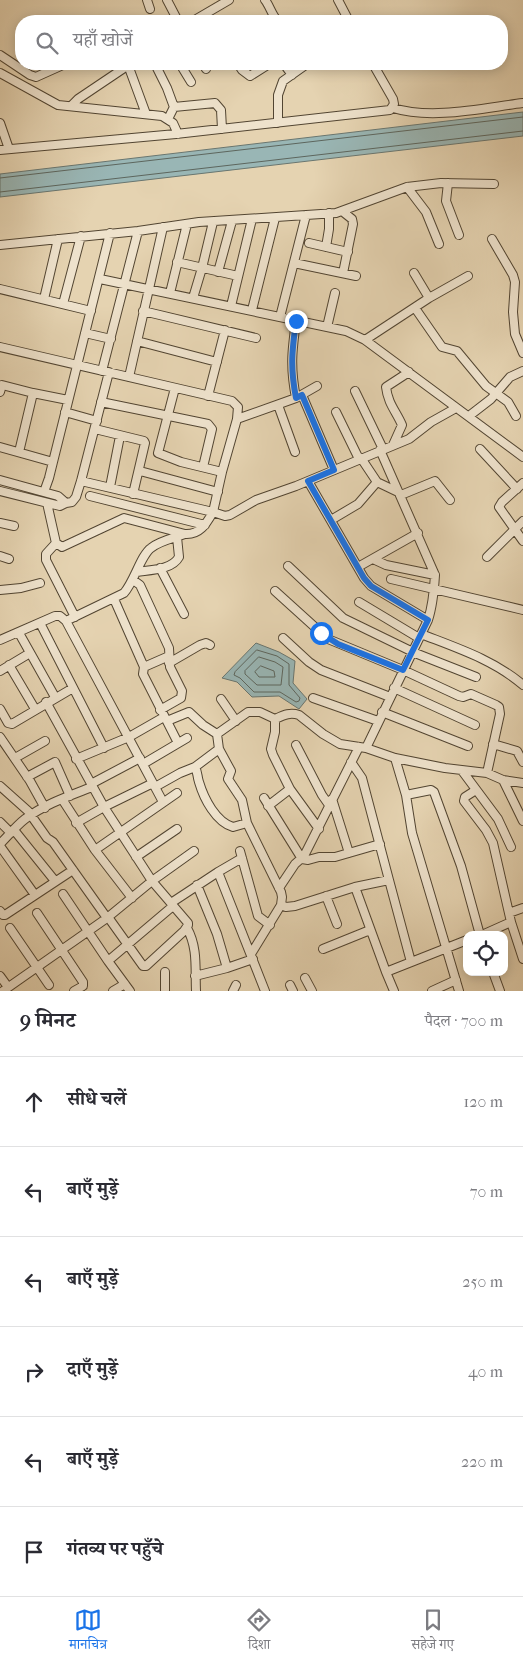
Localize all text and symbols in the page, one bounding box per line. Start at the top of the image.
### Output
search box [15,15,508,70]
icon: search [33,29,61,57]
text: यहाँ खोजें [73,29,133,51]
route end [285,310,308,333]
route start [310,622,333,645]
map controls [463,931,508,976]
button: locate [463,931,508,976]
text: 9 मिनट [20,1008,75,1032]
text: पैदल · 700 m [425,1011,503,1030]
icon: ahead [20,1088,48,1116]
text: सीधे चलें [67,1088,126,1110]
text: 120 m [464,1092,503,1111]
icon: left [20,1178,48,1206]
text: बाएँ मुड़ें [67,1178,118,1200]
text: 70 m [470,1182,503,1201]
icon: left [20,1268,48,1296]
text: बाएँ मुड़ें [67,1268,118,1290]
text: 250 m [462,1272,503,1291]
icon: right [20,1358,48,1386]
text: दाएँ मुड़ें [67,1358,118,1380]
text: 40 m [468,1362,503,1381]
icon: left [20,1448,48,1476]
text: बाएँ मुड़ें [67,1448,118,1470]
text: 220 m [461,1452,503,1471]
icon: arrive [20,1538,48,1566]
text: गंतव्य पर पहुँचे [67,1538,163,1560]
tab: मानचित्र [69,1606,107,1658]
tab: दिशा [245,1606,273,1658]
tab: सहेजे गए [411,1606,454,1658]

